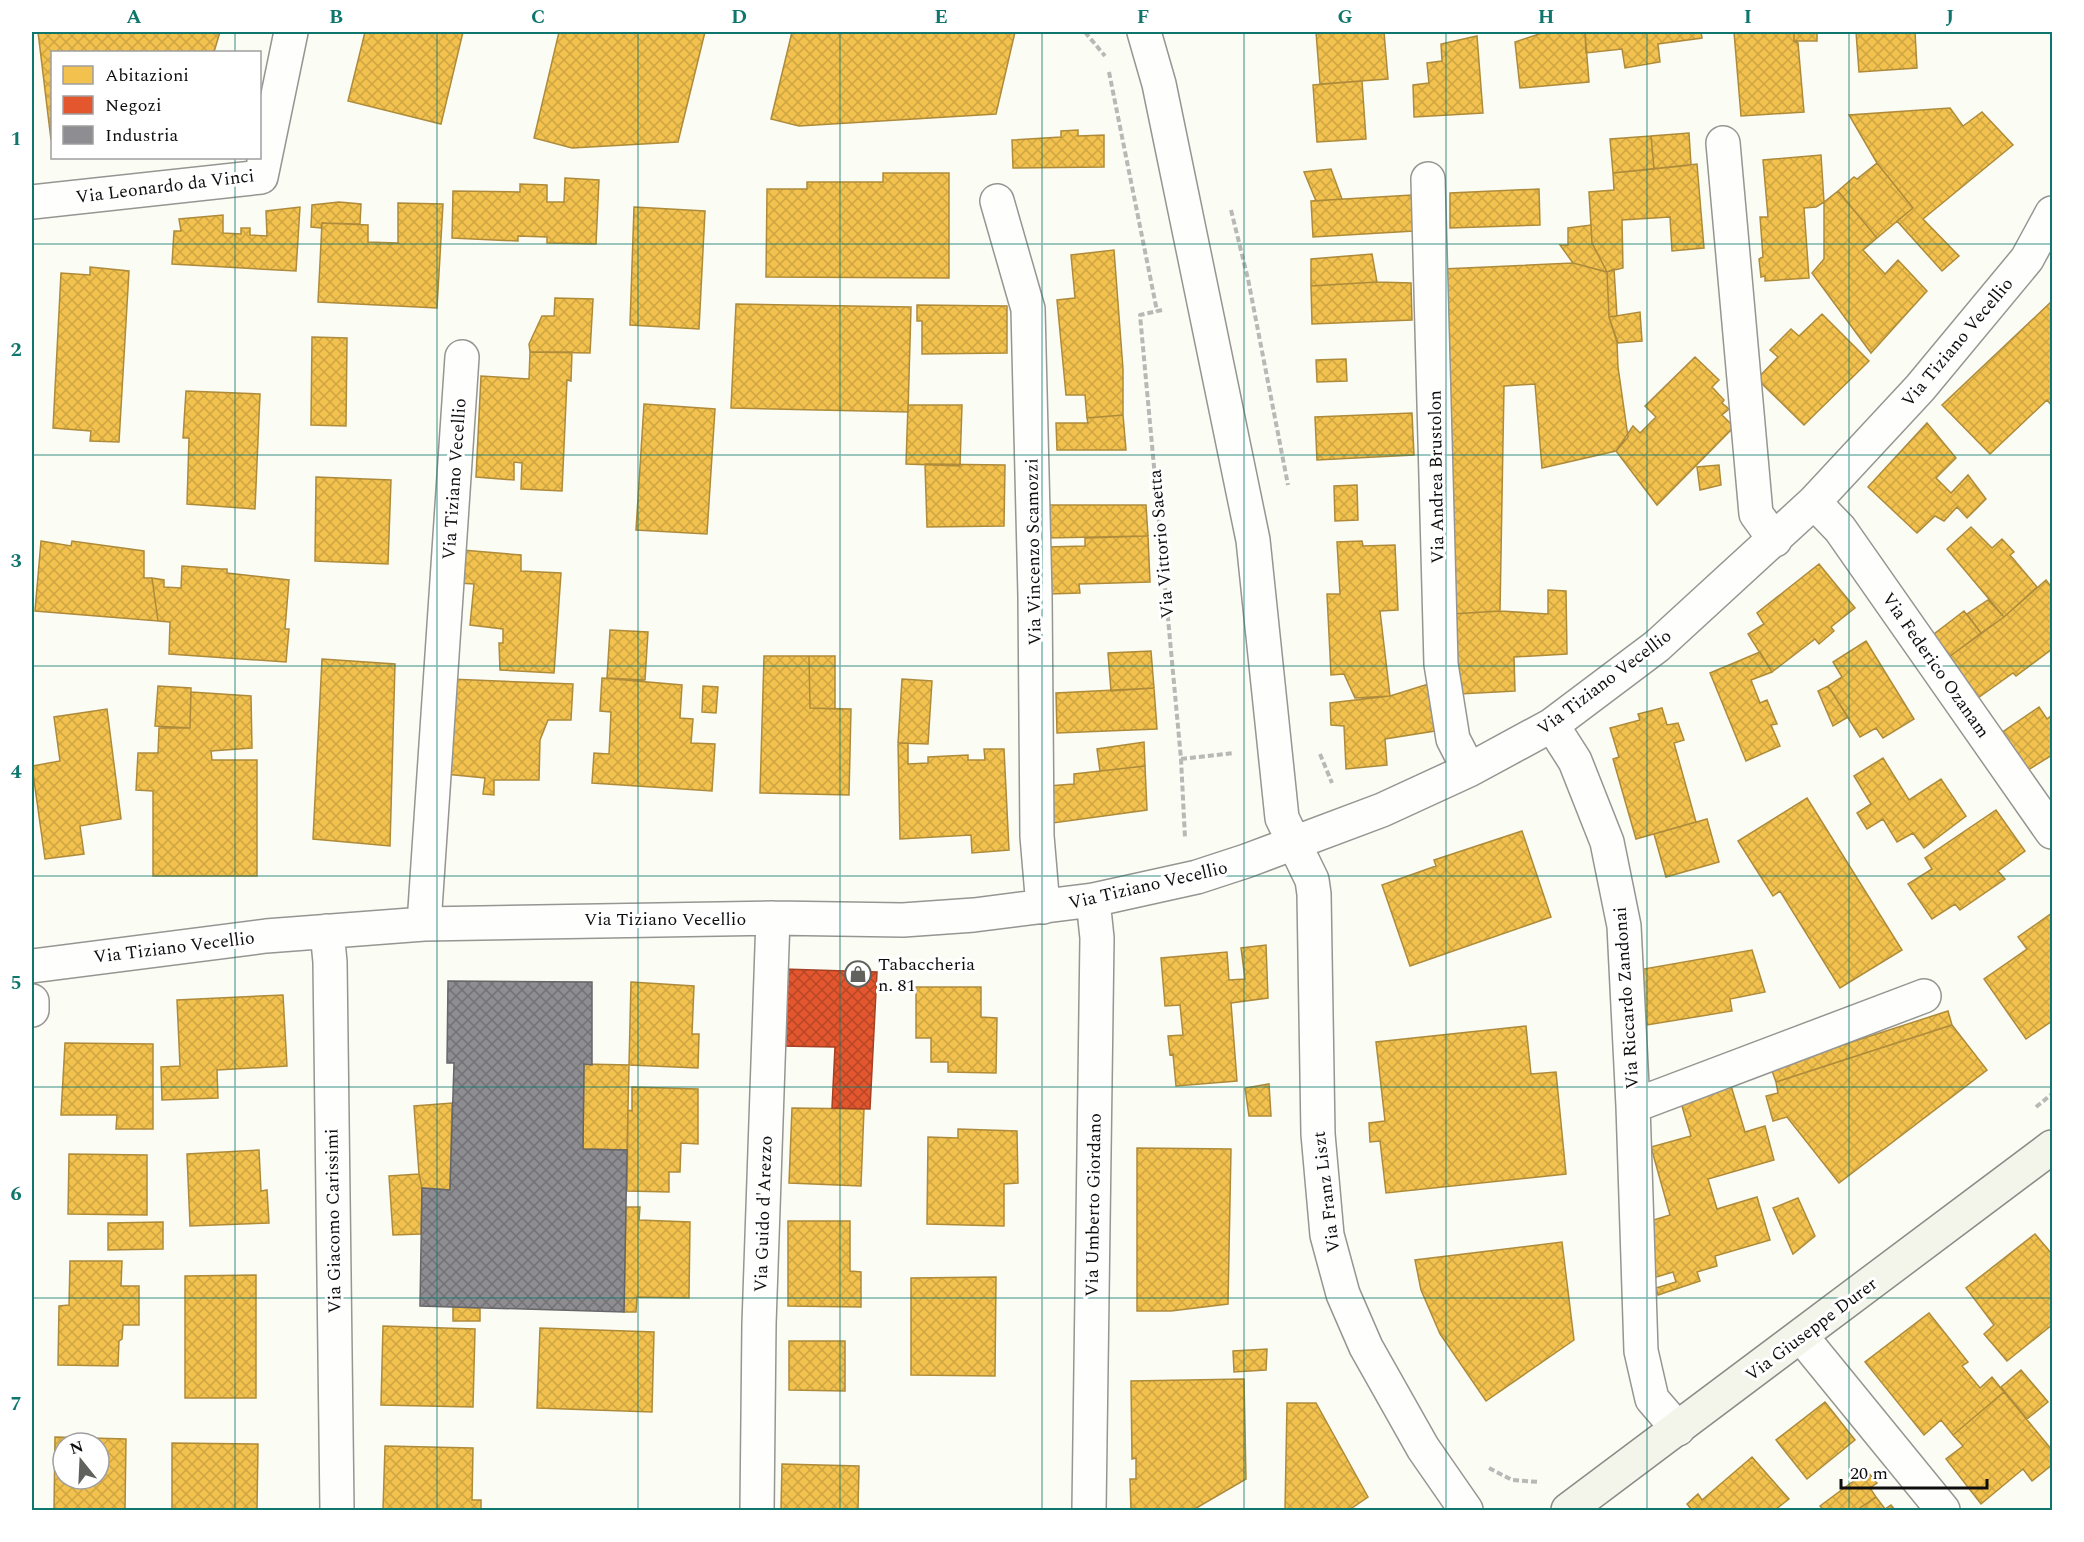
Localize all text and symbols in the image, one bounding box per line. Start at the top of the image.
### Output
text: A [126,2,142,32]
text: B [329,2,343,32]
text: C [531,2,545,32]
text: D [731,2,747,32]
text: E [934,2,948,32]
text: F [1137,2,1149,32]
text: G [1337,2,1353,32]
text: H [1538,2,1554,32]
text: I [1744,2,1752,32]
text: J [1946,2,1954,32]
legend [51,51,261,159]
text: Abitazioni [105,62,189,89]
text: Negozi [105,92,162,119]
text: Industria [105,122,179,149]
text: 1 [10,124,22,154]
street label: Via Leonardo da Vinci [74,162,256,211]
street label: Via Tiziano Vecellio [1895,272,2020,413]
text: 2 [10,335,22,365]
street label: Via Andrea Brustolon [1421,390,1452,564]
street label: Via Tiziano Vecellio [435,397,474,561]
street label: Via Vincenzo Scamozzi [1018,458,1049,646]
street label: Via Vittorio Saetta [1142,468,1181,620]
text: 3 [10,546,22,576]
street label: Via Federico Ozanam [1875,587,1996,744]
street label: Via Tiziano Vecellio [1531,623,1677,742]
text: 4 [10,757,22,787]
street label: Via Tiziano Vecellio [1066,854,1230,917]
street label: Via Tiziano Vecellio [584,906,746,933]
street label: Via Riccardo Zandonai [1607,906,1646,1090]
street label: Via Tiziano Vecellio [92,924,256,971]
place label: Tabaccheria n. 81 [878,951,975,999]
shop icon: Tabaccheria n. 81 [843,959,873,989]
text: 5 [10,968,22,998]
street label: Via Umberto Giordano [1078,1113,1109,1297]
street label: Via Giacomo Carissimi [318,1128,349,1314]
street label: Via Franz Liszt [1306,1130,1347,1254]
street label: Via Guido d'Arezzo [747,1135,780,1293]
text: 6 [10,1179,22,1209]
street label: Via Giuseppe Durer [1740,1271,1883,1388]
text: 7 [10,1389,22,1419]
north arrow [51,1431,111,1491]
text: N [67,1434,87,1461]
scale bar [1841,1452,1986,1490]
text: 20 m [1850,1460,1888,1487]

